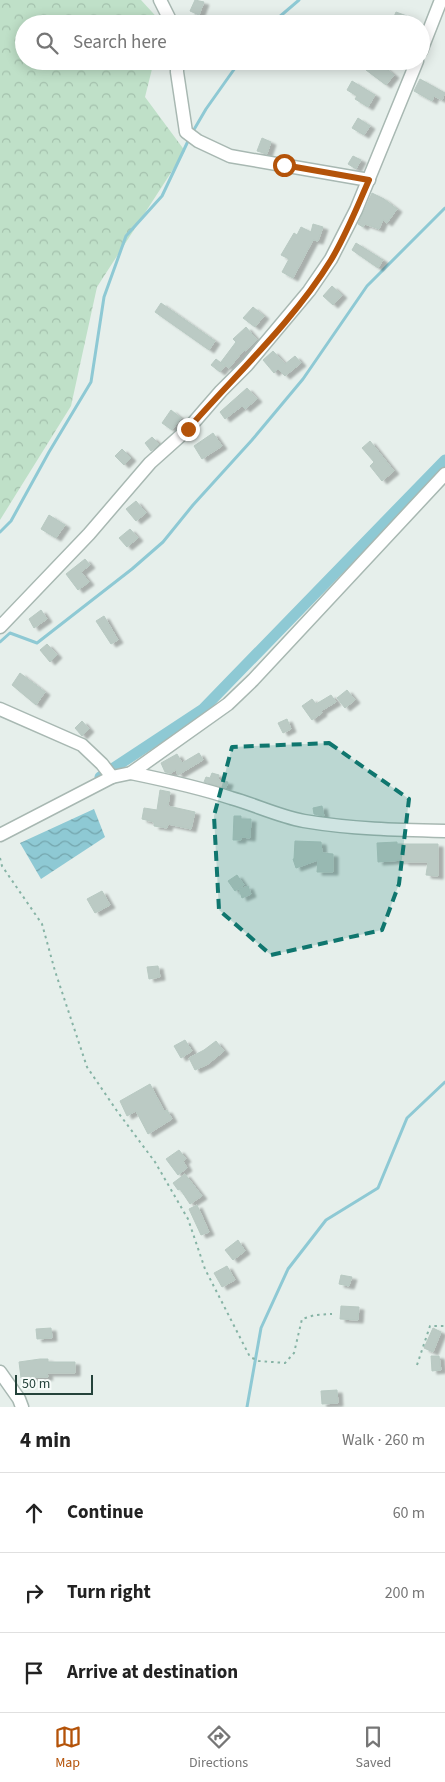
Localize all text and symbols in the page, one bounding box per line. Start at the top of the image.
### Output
search box [15,15,430,70]
icon: search [33,29,61,57]
text: Search here [73,29,167,56]
route start [273,154,296,177]
route end [177,418,200,441]
scale bar [15,1372,92,1395]
text: 50 m [22,1374,50,1394]
text: 4 min [20,1425,71,1455]
text: Walk · 260 m [342,1429,425,1451]
icon: ahead [20,1499,48,1527]
text: Continue [67,1499,144,1526]
text: 60 m [393,1502,425,1524]
icon: right [20,1579,48,1607]
text: Turn right [67,1579,151,1606]
text: 200 m [385,1582,425,1604]
icon: arrive [20,1659,48,1687]
text: Arrive at destination [67,1659,238,1686]
tab: Map [54,1723,82,1773]
tab: Directions [189,1723,248,1773]
tab: Saved [356,1723,391,1773]

